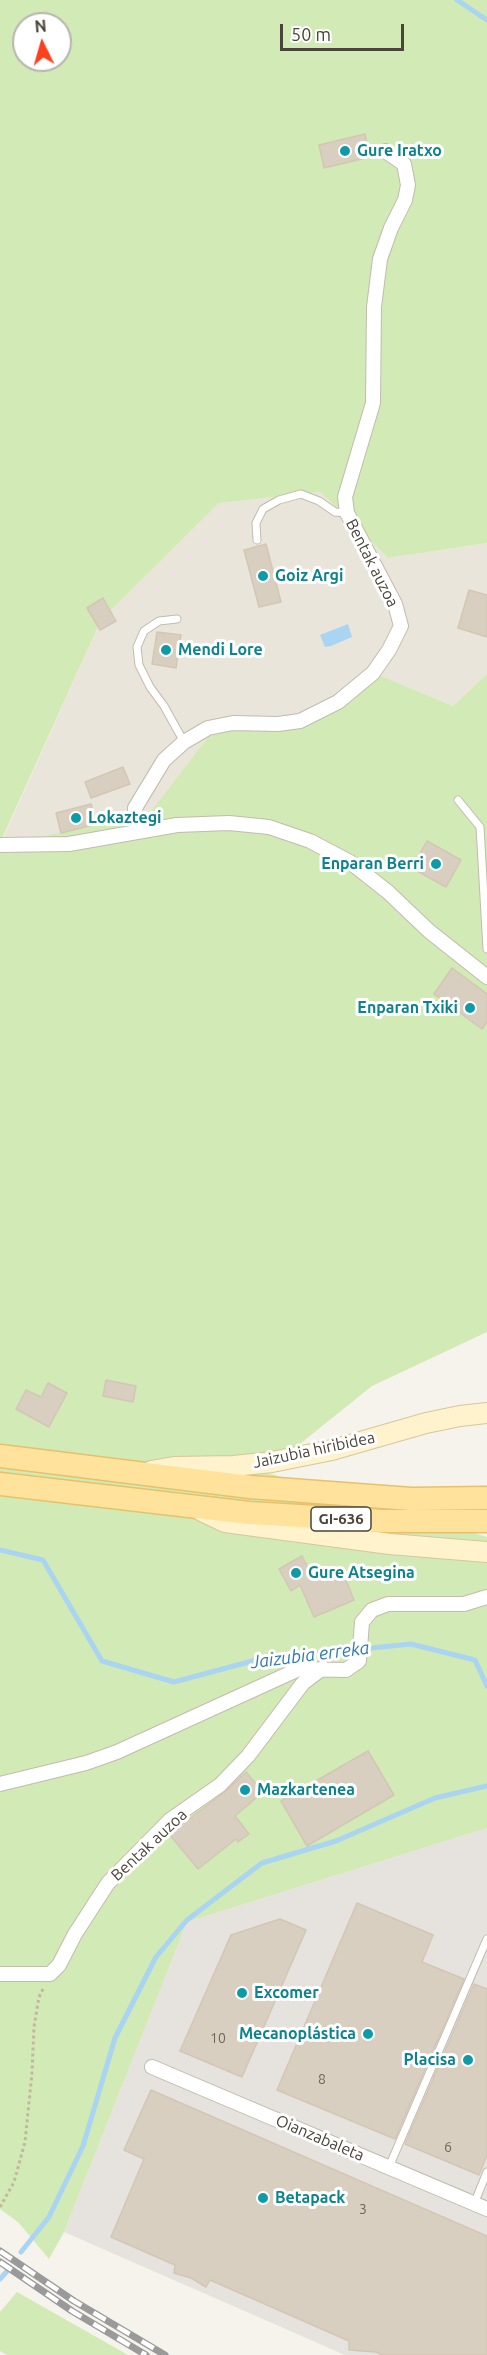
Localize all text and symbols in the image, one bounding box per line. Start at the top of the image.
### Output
north arrow [12,12,72,72]
scale bar [283,12,408,50]
text: N [34,17,47,36]
text: 50 m [291,24,331,44]
place label: Gure Iratxo [357,141,442,161]
marker: Gure Iratxo [338,144,352,158]
street label: Bentak auzoa [342,516,402,610]
place label: Goiz Argi [275,566,343,586]
marker: Goiz Argi [256,569,270,583]
place label: Mendi Lore [178,640,263,660]
marker: Mendi Lore [159,643,173,657]
place label: Lokaztegi [88,808,162,828]
marker: Lokaztegi [69,811,83,825]
place label: Enparan Berri [321,854,424,874]
marker: Enparan Berri [429,857,443,871]
place label: Enparan Txiki [357,998,458,1018]
marker: Enparan Txiki [463,1001,477,1015]
street label: Jaizubia hiribidea [251,1428,377,1472]
road number: GI-636 [311,1507,371,1531]
place label: Gure Atsegina [308,1563,415,1583]
marker: Gure Atsegina [289,1566,303,1580]
water label: Jaizubia erreka [250,1637,370,1673]
place label: Mazkartenea [257,1780,355,1800]
marker: Mazkartenea [238,1783,252,1797]
street label: Bentak auzoa [107,1805,191,1885]
place label: Excomer [254,1983,319,2003]
marker: Excomer [235,1986,249,2000]
place label: Mecanoplástica [239,2024,356,2044]
marker: Mecanoplástica [361,2027,375,2041]
house number: 10 [210,2030,226,2046]
place label: Placisa [404,2050,456,2070]
marker: Placisa [461,2053,475,2067]
house number: 8 [318,2071,326,2087]
street label: Oianzabaleta [273,2111,367,2165]
house number: 6 [444,2139,452,2155]
place label: Betapack [275,2188,345,2208]
marker: Betapack [256,2191,270,2205]
house number: 3 [359,2201,367,2217]

